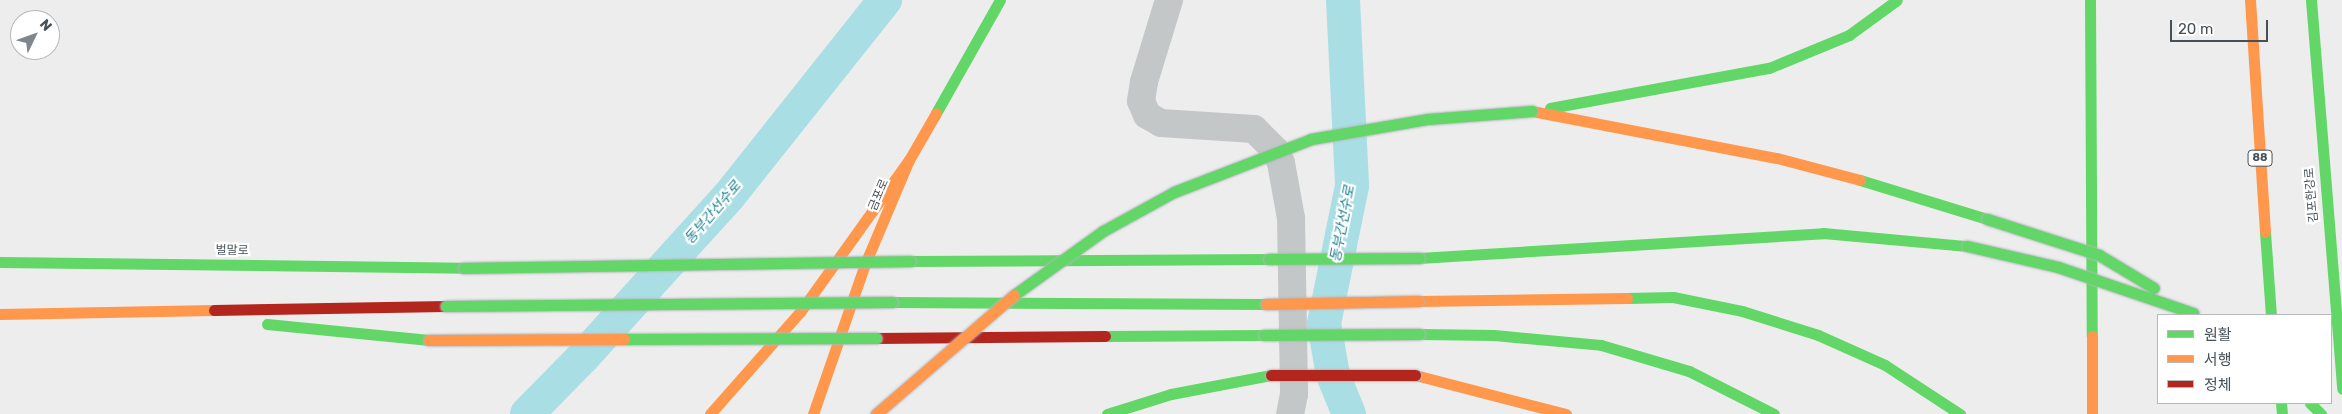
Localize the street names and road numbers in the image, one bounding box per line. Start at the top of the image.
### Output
road number: 88 [2248,150,2272,167]
street label: 김포한강로 [2302,167,2322,223]
street label: 금포로 [866,177,892,213]
street label: 벌말로 [215,244,249,258]

